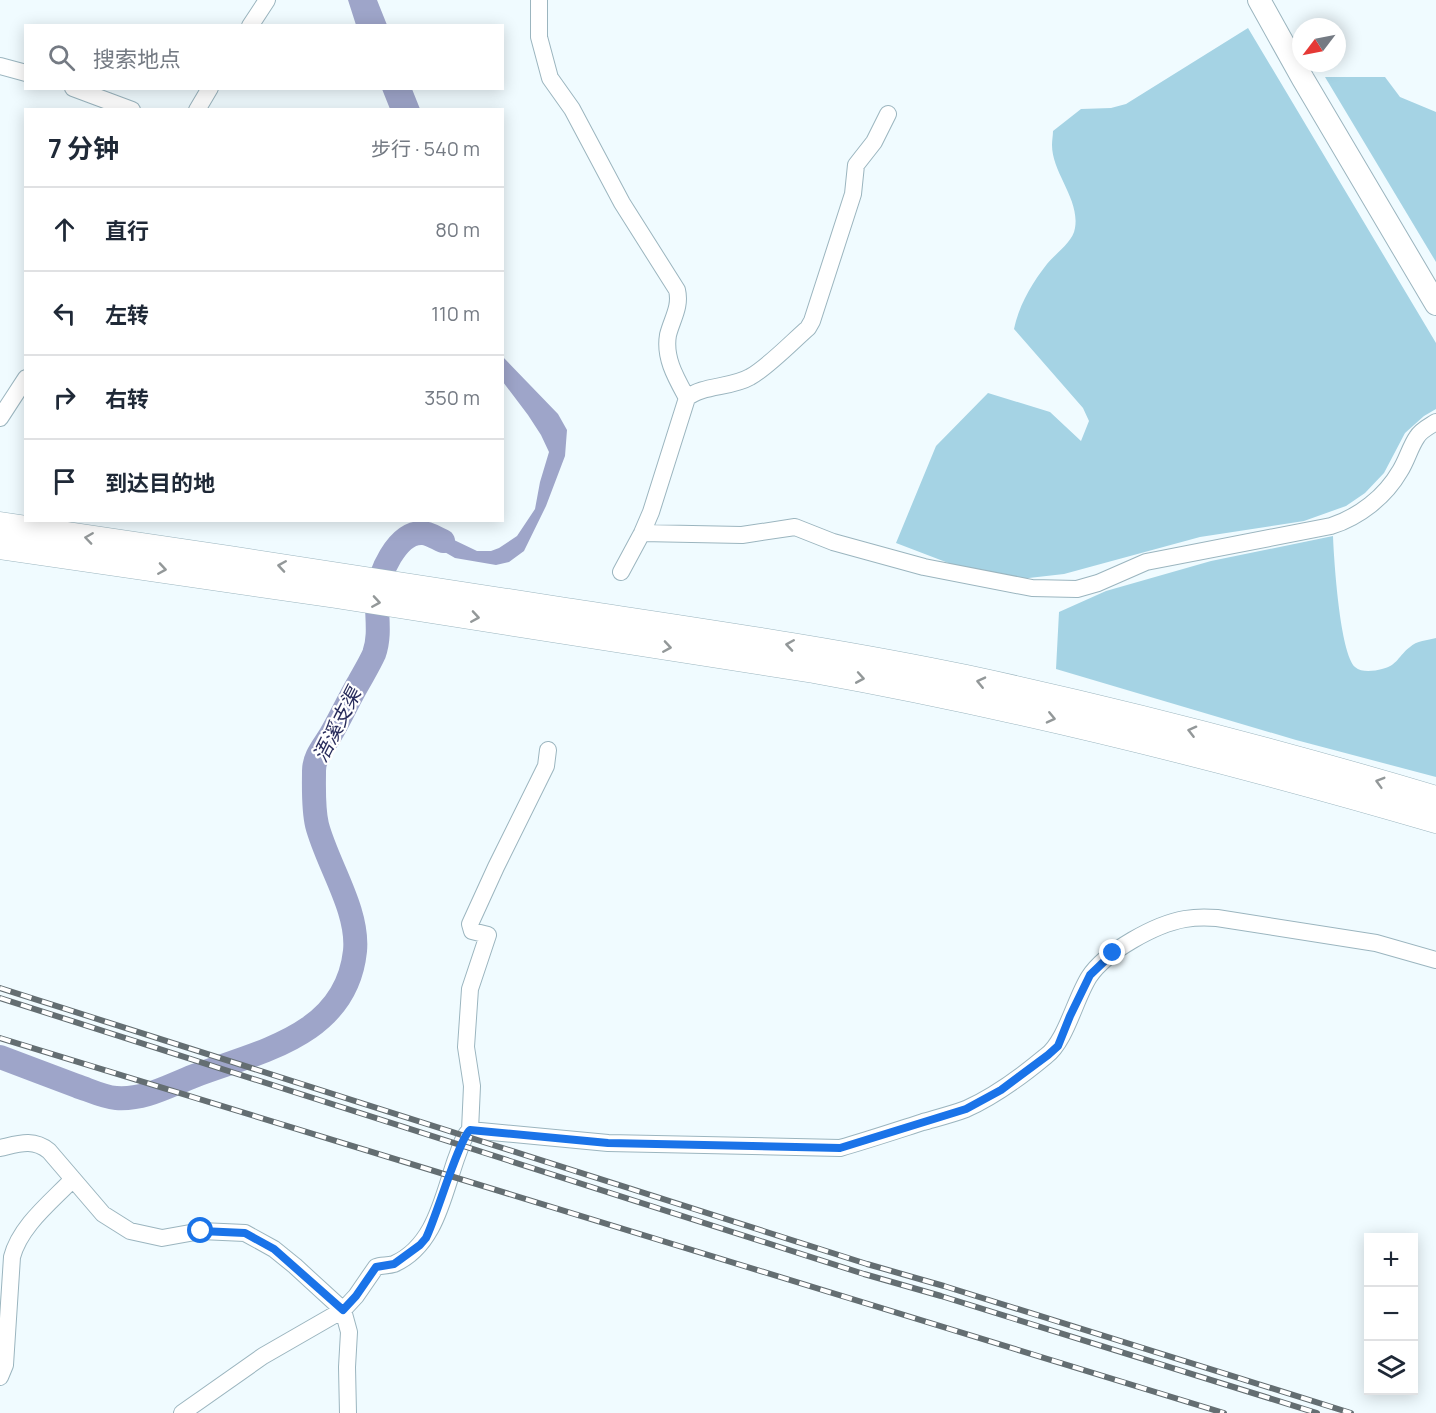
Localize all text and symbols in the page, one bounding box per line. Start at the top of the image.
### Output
north arrow [1292,18,1346,72]
search box [24,24,504,90]
icon: search [45,41,78,74]
text: 搜索地点 [93,44,181,74]
text: 7 分钟 [48,130,119,166]
text: 步行 · 540 m [371,135,480,162]
icon: ahead [48,213,81,246]
text: 直行 [105,216,149,246]
text: 80 m [435,216,480,243]
icon: left [48,297,81,330]
text: 左转 [105,300,149,330]
text: 110 m [431,300,480,327]
icon: right [48,381,81,414]
text: 右转 [105,384,149,414]
text: 350 m [424,384,480,411]
icon: arrive [48,465,81,498]
text: 到达目的地 [105,468,215,498]
one-way arrow [84,532,93,544]
one-way arrow [277,561,286,573]
one-way arrow [157,563,166,575]
one-way arrow [372,595,381,607]
one-way arrow [469,610,479,623]
one-way arrow [785,640,795,652]
one-way arrow [663,641,672,653]
one-way arrow [854,671,864,684]
one-way arrow [977,676,987,689]
water label: 浯溪支渠 [306,680,368,767]
one-way arrow [1045,711,1055,724]
one-way arrow [1187,726,1197,739]
one-way arrow [1375,777,1386,789]
route end [1099,939,1125,965]
route start [187,1217,213,1243]
map controls [1364,1233,1418,1395]
button: + [1364,1233,1418,1287]
button: − [1364,1287,1418,1341]
button: layers [1364,1341,1418,1395]

